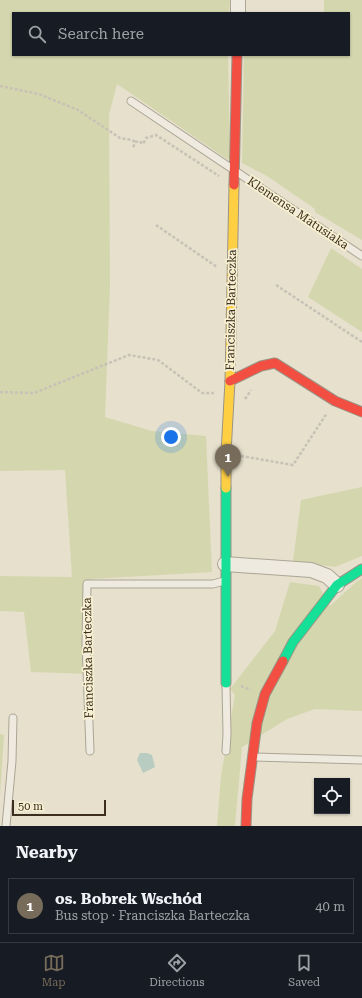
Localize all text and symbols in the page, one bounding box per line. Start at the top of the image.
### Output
search box [12,12,350,56]
icon: search [26,23,48,45]
text: Search here [58,25,144,43]
street label: Klemensa Matusiaka [245,174,352,252]
street label: Franciszka Barteczka [223,249,239,371]
your location [161,427,181,447]
pin: 1 [215,444,241,477]
street label: Franciszka Barteczka [80,597,96,719]
map controls [314,778,350,814]
button: locate [314,778,350,814]
scale bar [12,798,106,817]
text: 50 m [18,800,43,813]
text: Nearby [16,842,78,862]
text: os. Bobrek Wschód [55,890,202,908]
text: 1 [26,899,34,914]
text: 40 m [315,899,345,914]
text: Bus stop · Franciszka Barteczka [55,908,250,923]
tab: Map [42,952,65,989]
tab: Directions [149,952,204,989]
tab: Saved [288,952,320,989]

